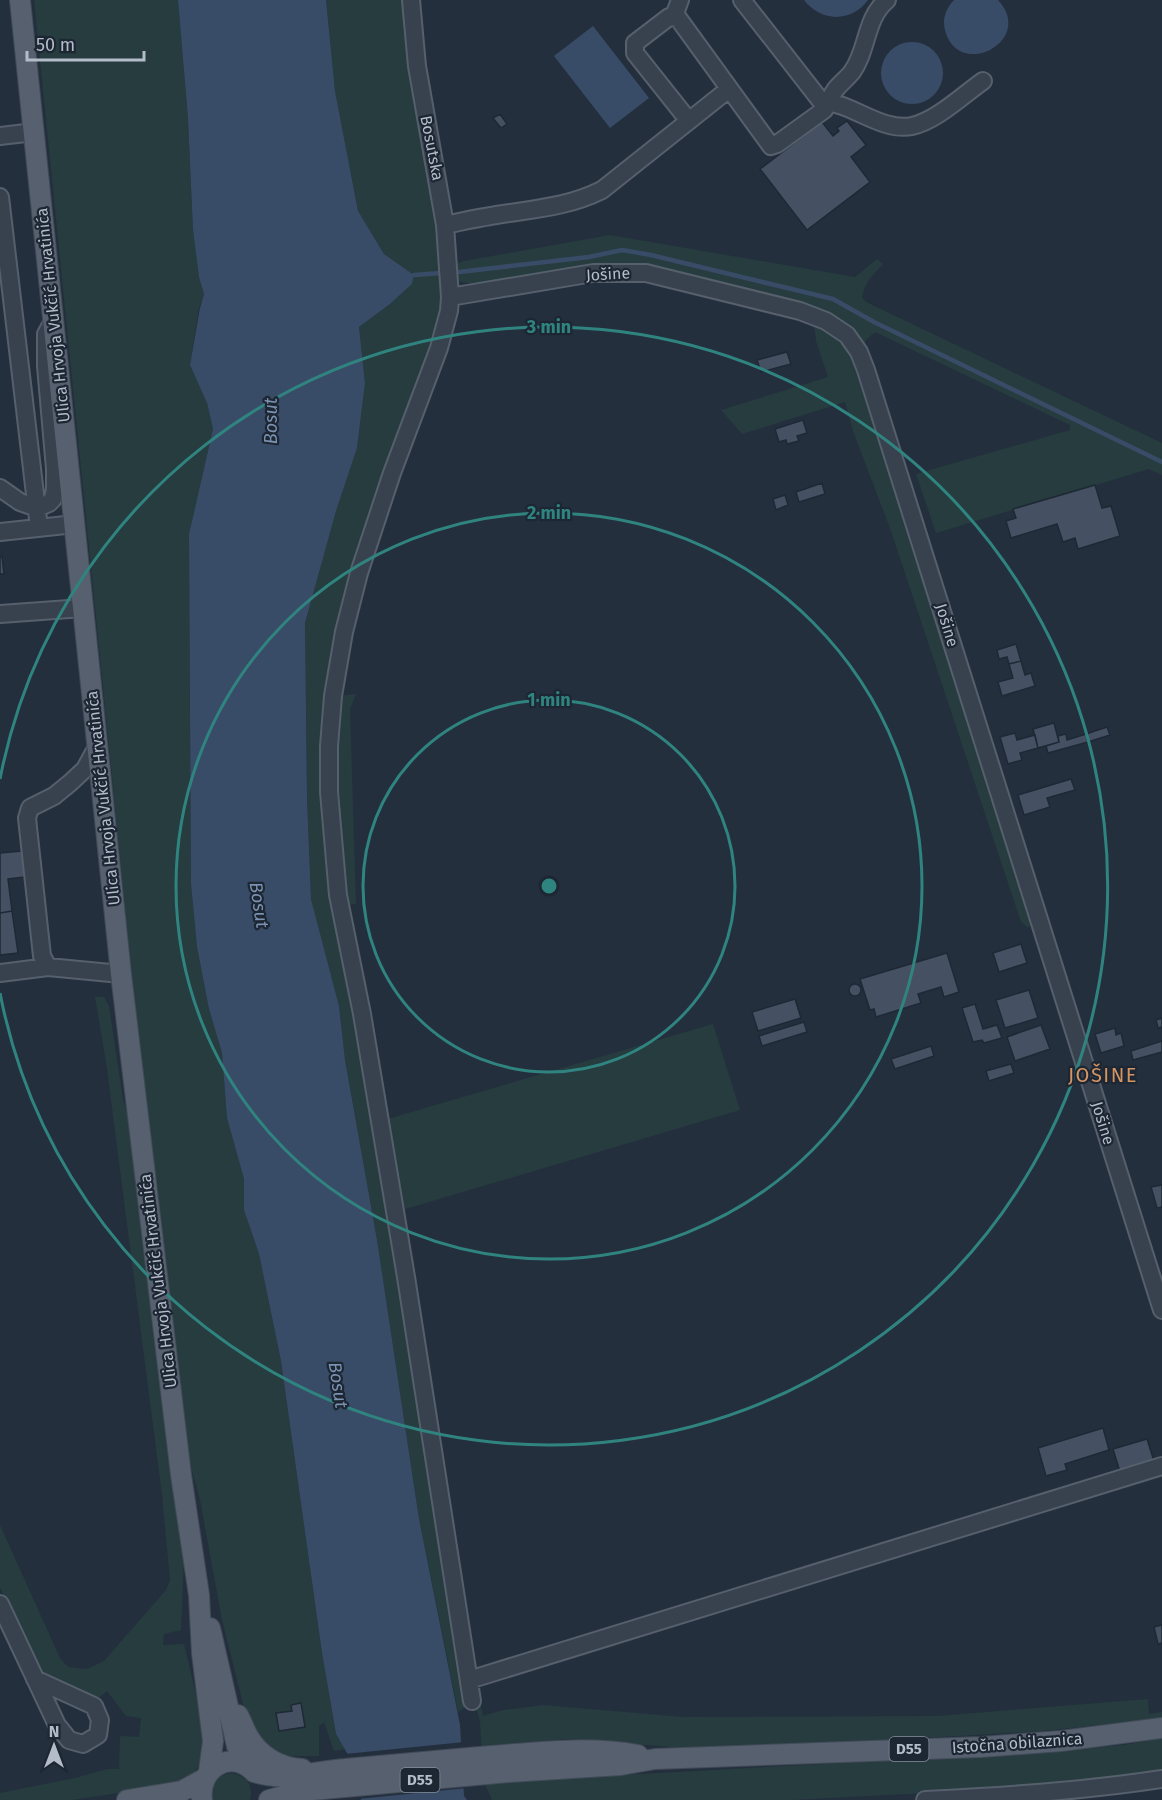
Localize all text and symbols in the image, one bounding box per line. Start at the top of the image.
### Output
scale bar [27,24,144,62]
text: 50 m [36,34,75,56]
street label: Bosutska [416,114,448,182]
street label: Ulica Hrvoja Vukčić Hrvatinića [32,207,74,423]
street label: Jošine [585,263,631,285]
text: 3 min [526,316,571,338]
water label: Bosut [260,397,282,444]
text: 2 min [527,502,571,524]
street label: Jošine [931,601,963,649]
text: 1 min [527,689,571,711]
street label: Ulica Hrvoja Vukčić Hrvatinića [82,690,124,906]
centre of rings [539,876,559,896]
water label: Bosut [245,880,274,930]
district label: JOŠINE [1068,1063,1138,1087]
street label: Jošine [1087,1099,1119,1147]
street label: Ulica Hrvoja Vukčić Hrvatinića [135,1173,181,1389]
water label: Bosut [324,1360,353,1410]
north arrow [24,1716,84,1776]
text: N [49,1722,59,1741]
street label: Istočna obilaznica [951,1729,1083,1757]
road number: D55 [890,1737,928,1761]
road number: D55 [400,1768,440,1792]

